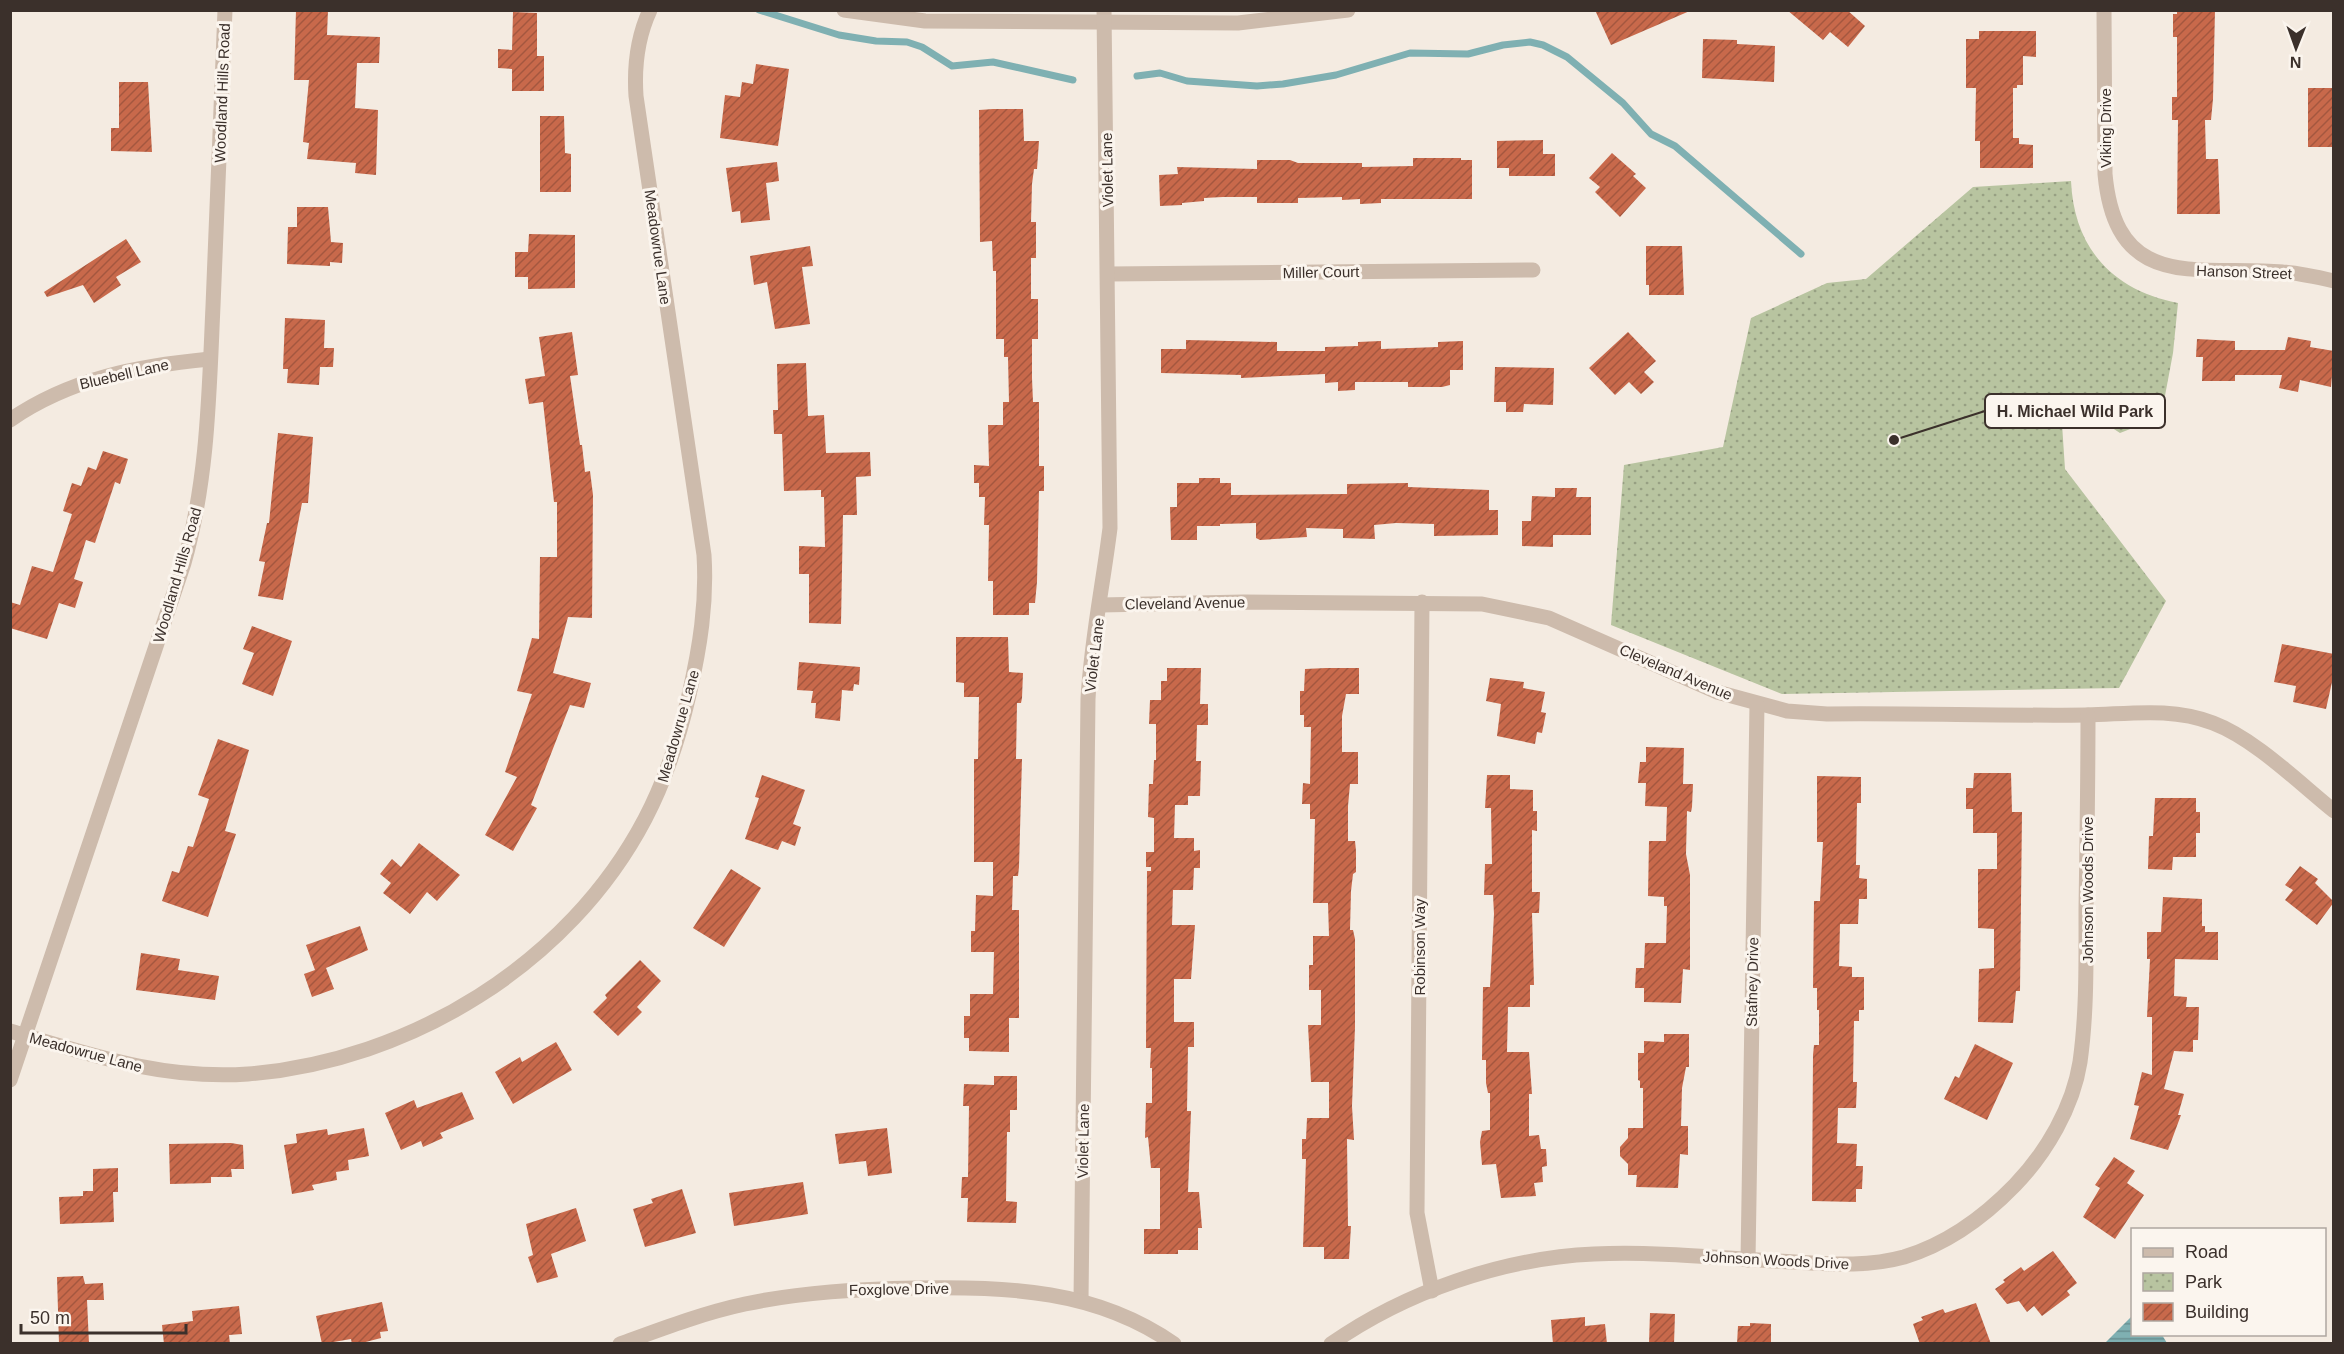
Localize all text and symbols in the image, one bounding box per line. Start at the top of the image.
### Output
north arrow [2266,18,2326,78]
street label: Woodland Hills Road [211,23,233,163]
text: N [2290,54,2302,71]
street label: Viking Drive [2097,88,2114,168]
street label: Violet Lane [1098,132,1116,208]
street label: Meadowrue Lane [642,188,674,306]
street label: Hanson Street [2196,262,2293,282]
street label: Miller Court [1283,263,1360,281]
street label: Bluebell Lane [78,355,170,393]
callout: H. Michael Wild Park [1985,394,2165,428]
text: H. Michael Wild Park [1997,403,2153,420]
street label: Woodland Hills Road [150,505,204,645]
street label: Cleveland Avenue [1125,593,1245,613]
street label: Violet Lane [1081,617,1107,693]
street label: Cleveland Avenue [1617,641,1735,703]
street label: Meadowrue Lane [654,668,702,784]
street label: Johnson Woods Drive [2079,817,2096,963]
street label: Robinson Way [1411,898,1428,996]
street label: Stafney Drive [1743,937,1761,1027]
street label: Meadowrue Lane [28,1029,144,1075]
street label: Violet Lane [1074,1103,1092,1179]
legend [2131,1228,2326,1336]
text: Road [2185,1242,2228,1262]
street label: Johnson Woods Drive [1702,1248,1850,1272]
text: Park [2185,1272,2223,1292]
street label: Foxglove Drive [849,1280,949,1298]
scale bar [21,1297,186,1335]
text: Building [2185,1302,2249,1322]
text: 50 m [30,1308,70,1328]

